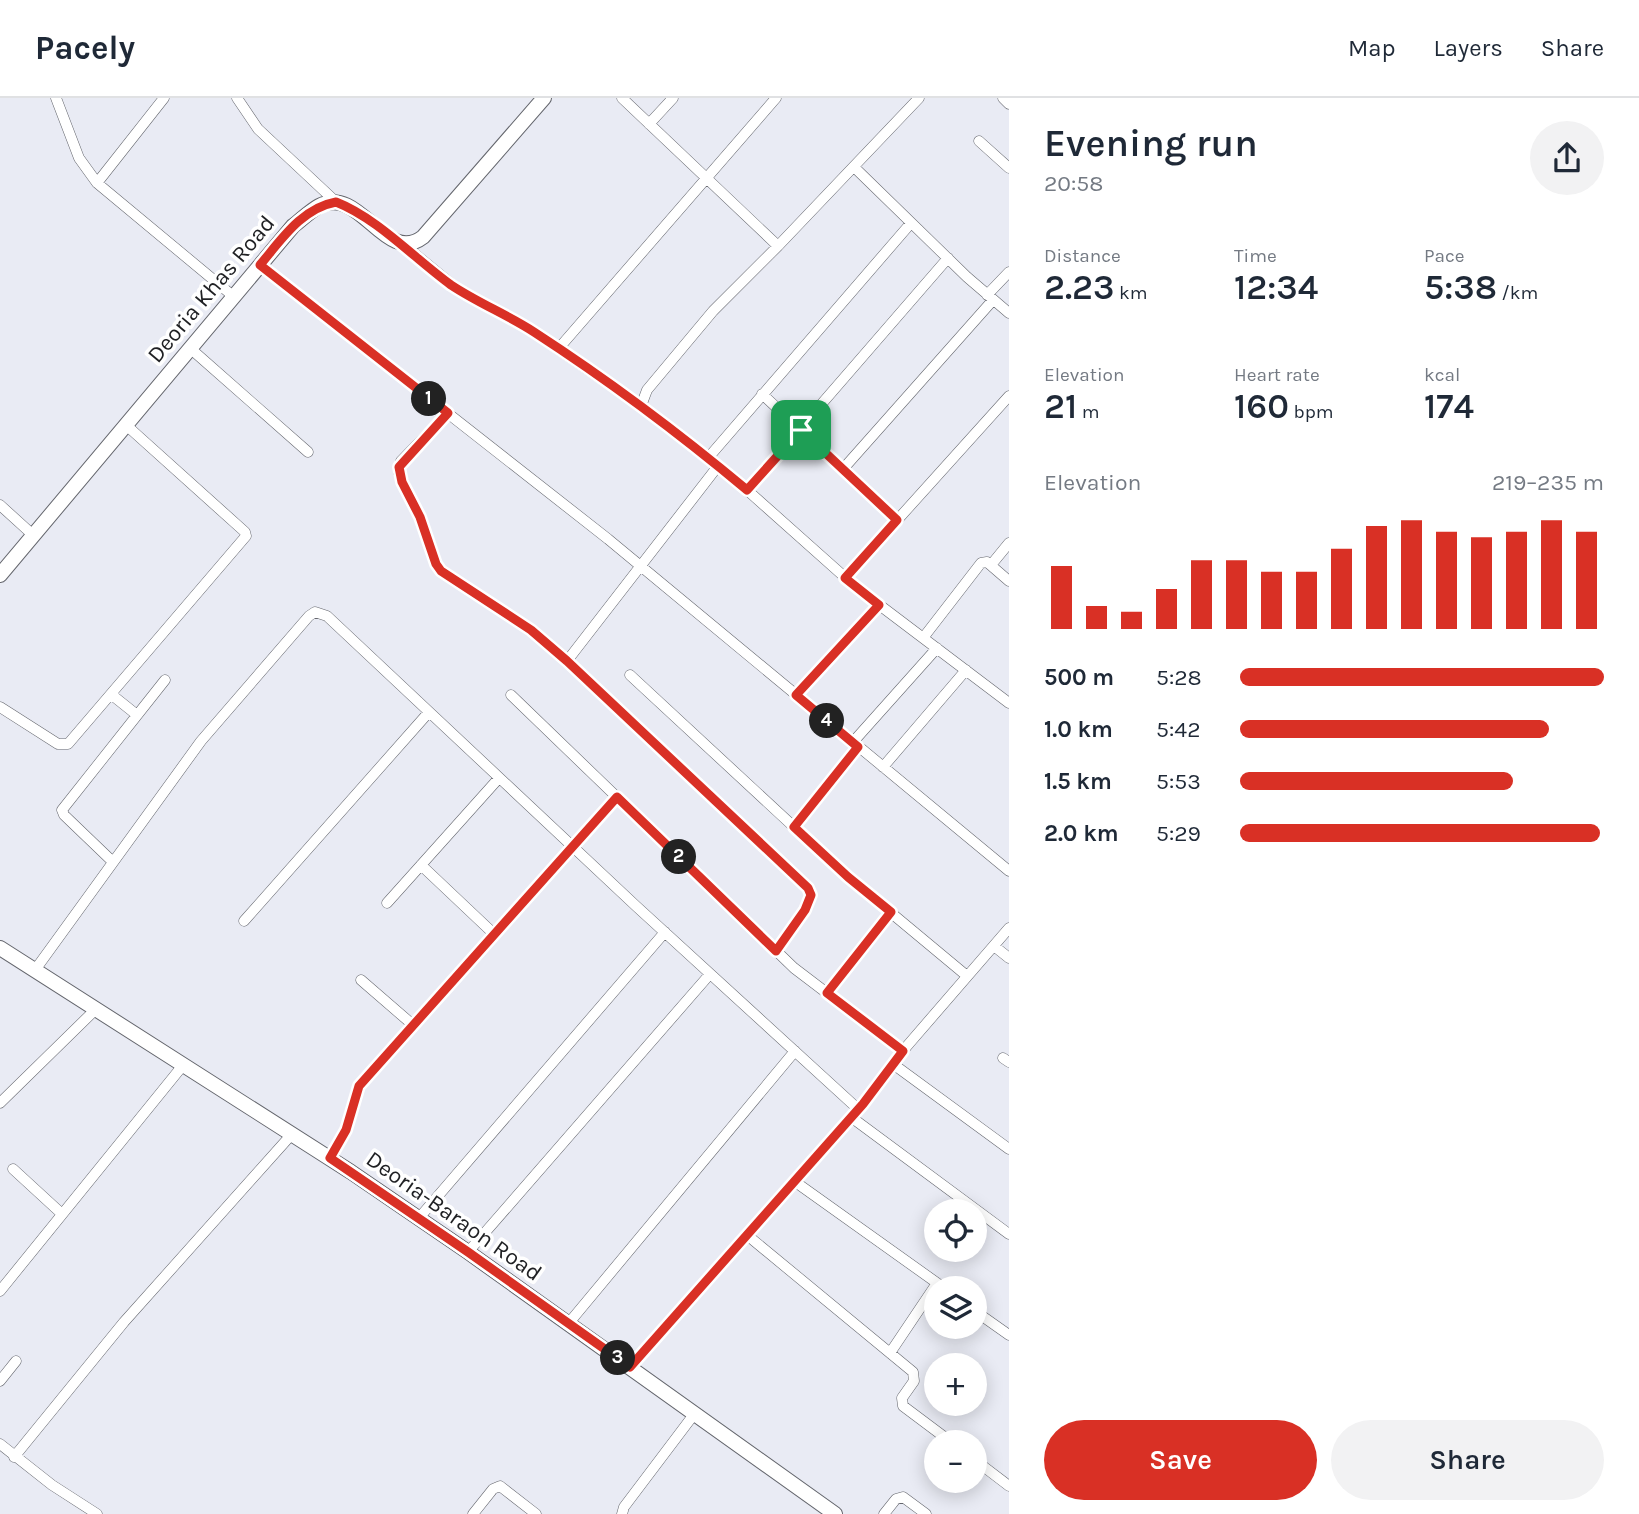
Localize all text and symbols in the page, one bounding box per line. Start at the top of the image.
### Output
text: Pacely [35,29,135,67]
text: Map [1348,34,1396,62]
text: Layers [1434,34,1503,62]
text: Share [1541,34,1604,62]
text: Evening run [1044,121,1258,166]
button: share [1530,121,1604,195]
text: 20:58 [1044,170,1103,197]
street label: Deoria Khas Road [142,210,280,368]
text: Distance [1044,245,1121,267]
text: Time [1234,245,1277,267]
text: Pace [1424,245,1465,267]
text: 2.23 [1044,267,1115,308]
text: 12:34 [1234,267,1318,308]
text: 5:38 [1424,267,1497,308]
text: km [1115,282,1148,304]
text: /km [1497,282,1538,304]
text: Elevation [1044,364,1124,386]
text: Heart rate [1234,364,1320,386]
text: kcal [1424,364,1460,386]
pin: 1 [412,382,446,416]
text: 21 [1044,386,1077,427]
text: 160 [1234,386,1289,427]
text: 174 [1424,386,1474,427]
text: 1 [425,387,432,409]
pin [771,400,831,460]
text: m [1077,401,1099,423]
text: bpm [1289,401,1334,423]
icon: arrive [782,411,820,449]
text: Elevation [1044,469,1141,496]
text: 219–235 m [1492,469,1604,496]
text: 500 m [1044,664,1114,691]
text: 5:28 [1156,664,1202,691]
pin: 4 [810,704,844,738]
text: 4 [821,709,832,731]
text: 1.0 km [1044,716,1113,743]
text: 5:42 [1156,716,1200,743]
text: 1.5 km [1044,768,1112,795]
text: 5:53 [1156,768,1201,795]
text: 2.0 km [1044,820,1119,847]
text: 5:29 [1156,820,1201,847]
pin: 2 [662,840,696,874]
text: 2 [673,845,684,867]
street label: Deoria-Baraon Road [361,1145,547,1287]
map controls [924,1199,987,1493]
button: locate [924,1199,987,1262]
button: layers [924,1276,987,1339]
pin: 3 [600,1340,636,1376]
text: 3 [612,1346,623,1368]
button: + [924,1353,987,1416]
button: Save [1044,1420,1317,1500]
button: Share [1331,1420,1604,1500]
button: − [924,1430,987,1493]

